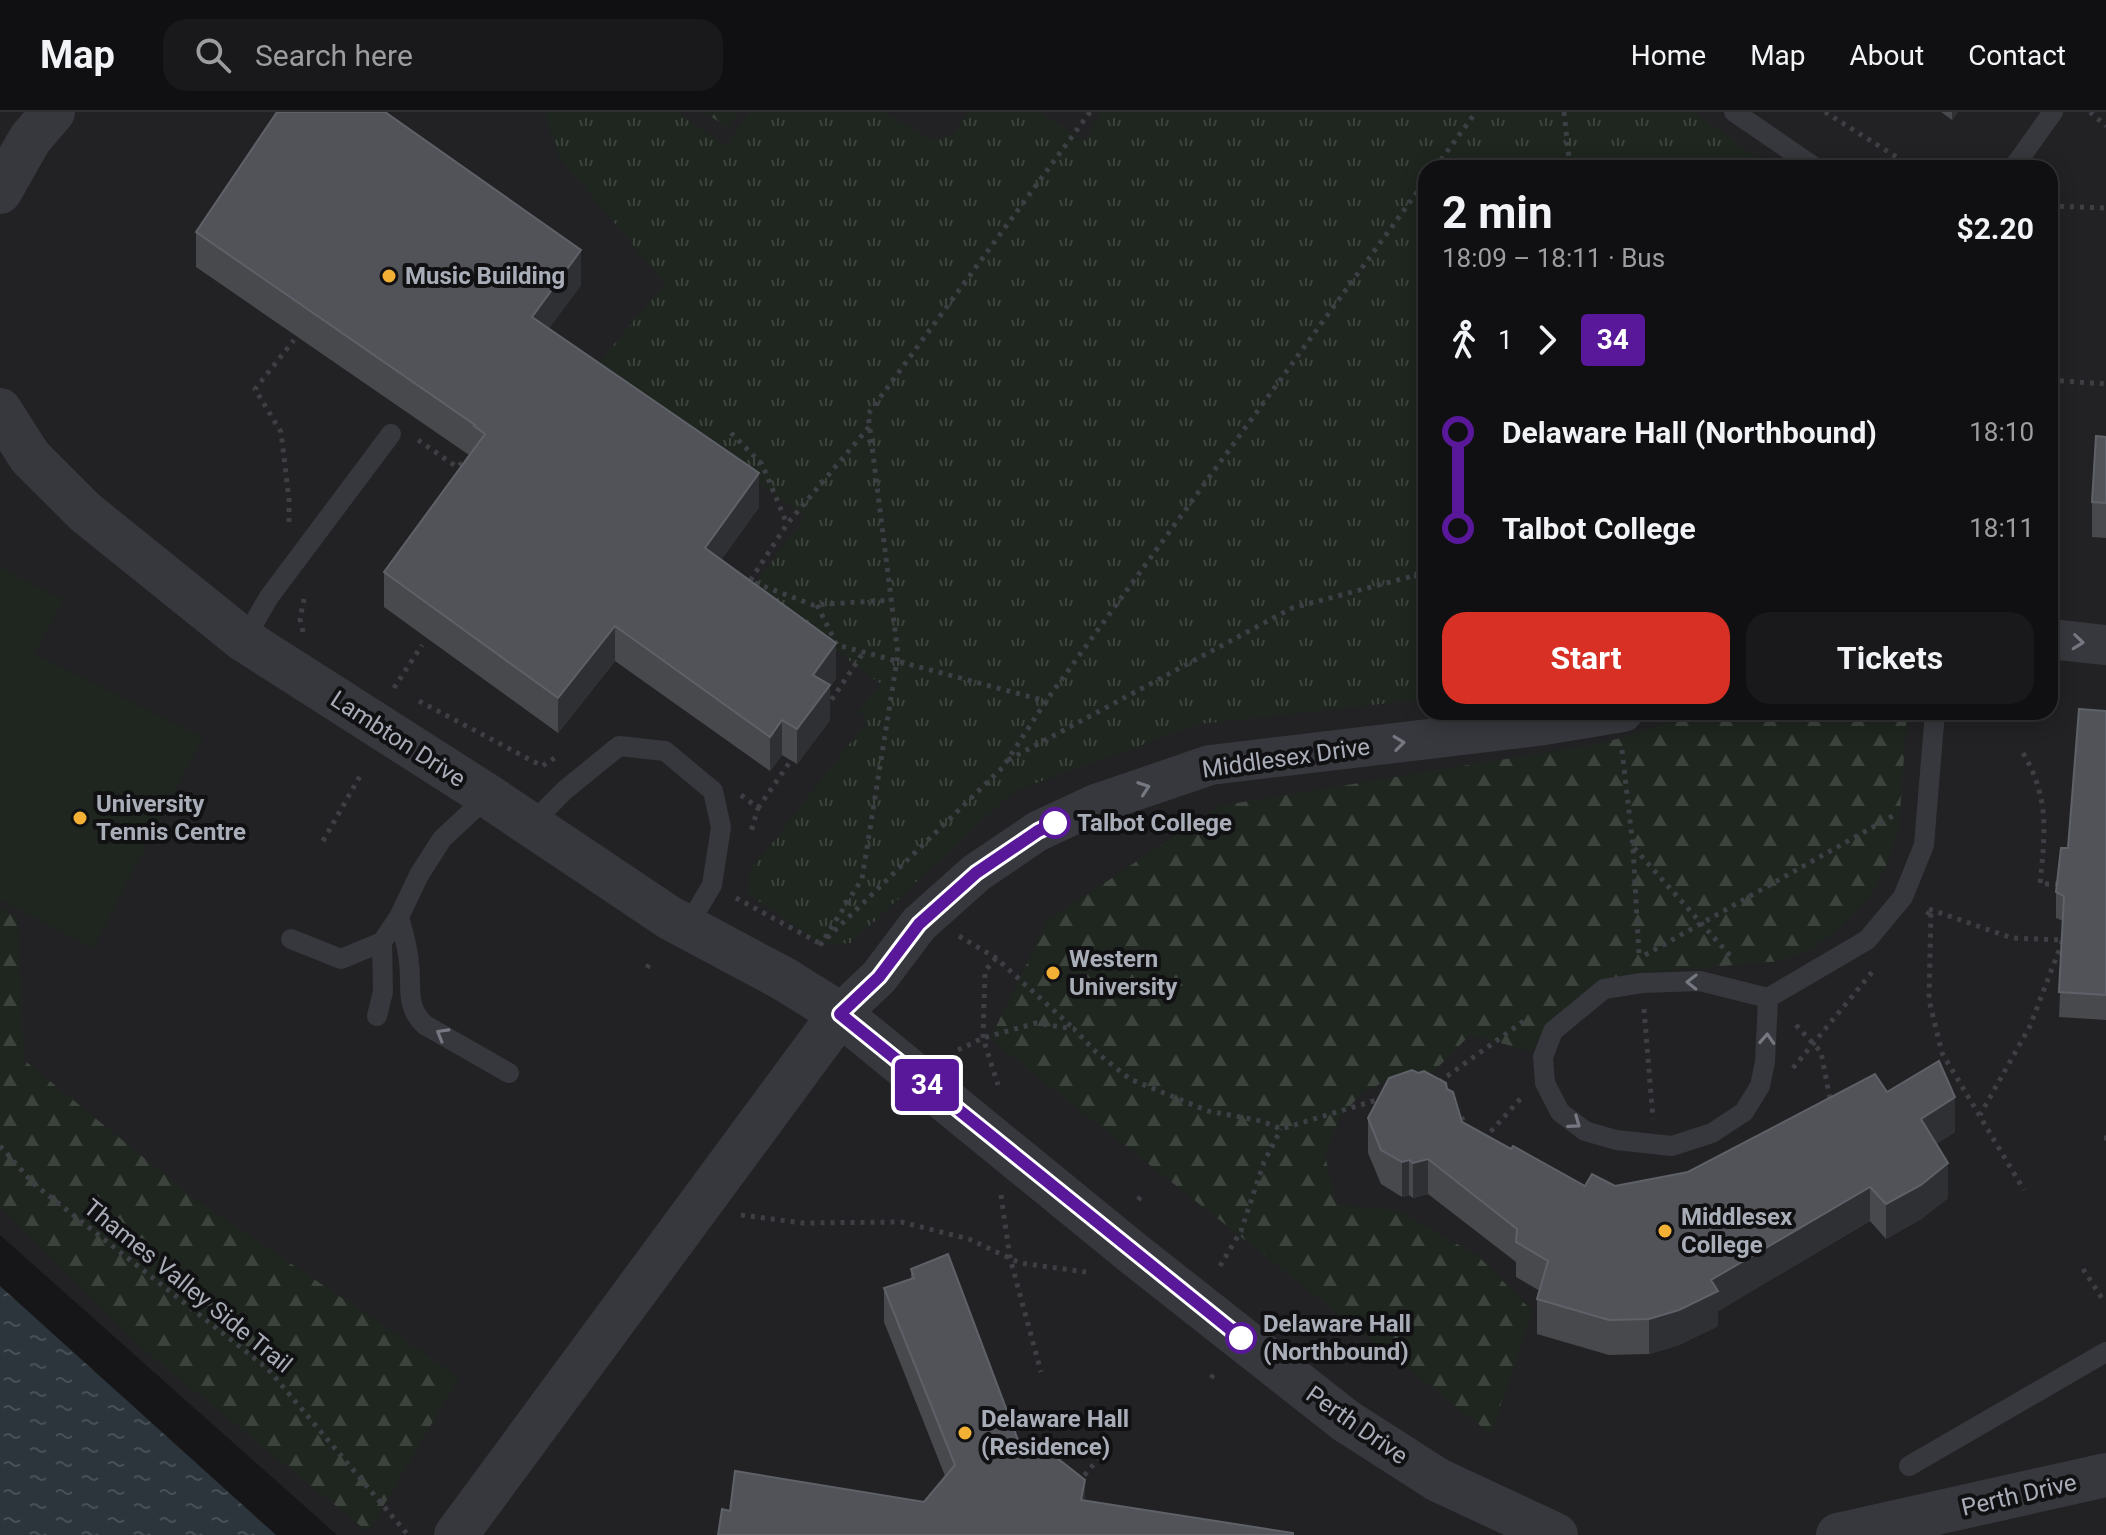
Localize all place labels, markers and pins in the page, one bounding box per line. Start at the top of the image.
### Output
place label: Music Building [405,262,565,290]
marker: Music Building [380,267,398,285]
place label: University Tennis Centre [96,790,246,846]
marker: Talbot College [1040,808,1070,838]
marker: University Tennis Centre [71,809,89,827]
place label: Talbot College [1077,809,1232,837]
place label: Western University [1069,945,1178,1001]
marker: Western University [1044,964,1062,982]
place label: Middlesex College [1681,1203,1793,1259]
marker: Middlesex College [1656,1222,1674,1240]
place label: Delaware Hall (Northbound) [1263,1310,1411,1366]
marker: Delaware Hall (Northbound) [1226,1323,1256,1353]
place label: Delaware Hall (Residence) [981,1405,1129,1461]
marker: Delaware Hall (Residence) [956,1424,974,1442]

